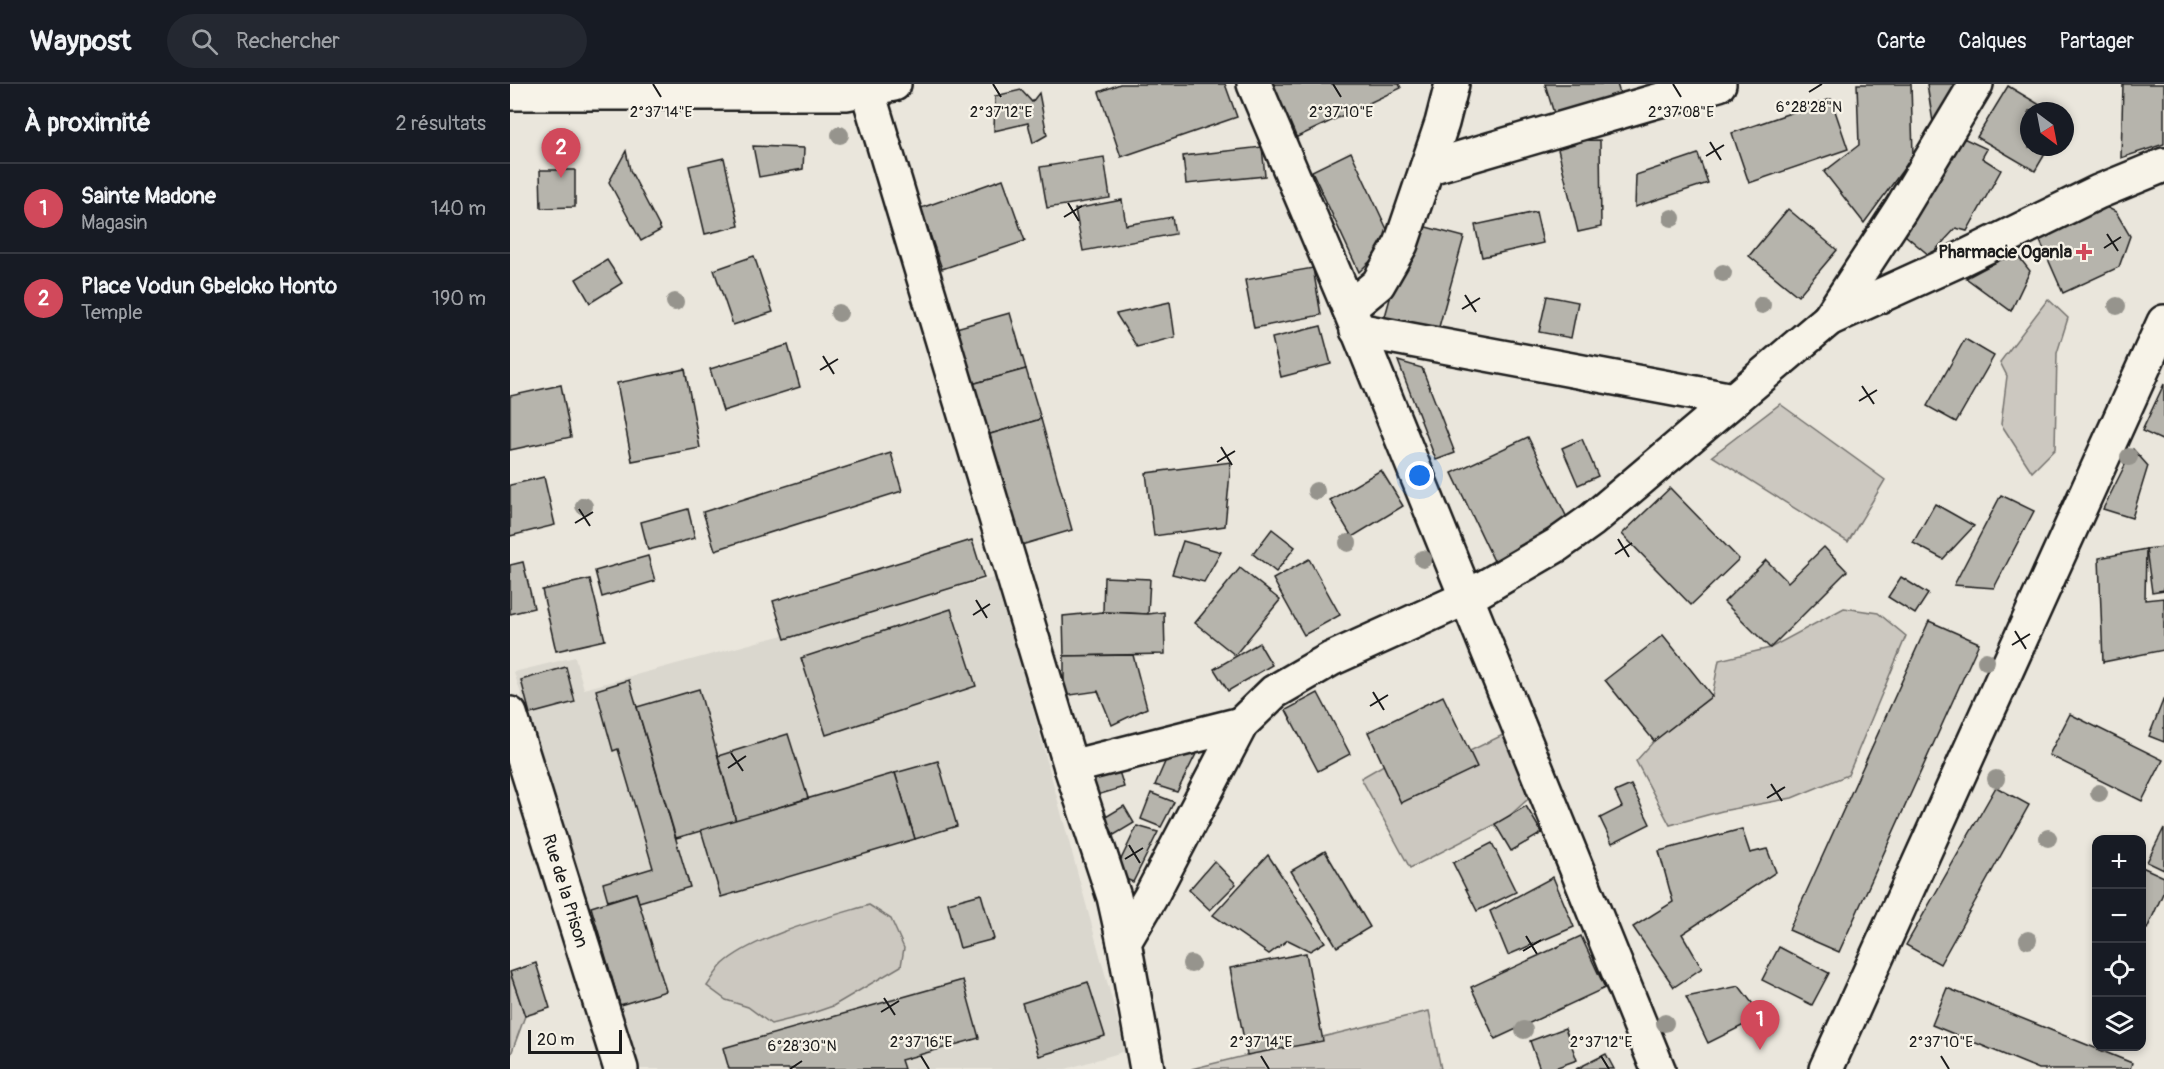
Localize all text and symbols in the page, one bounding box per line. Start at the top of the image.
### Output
search box [167,14,587,68]
text: Waypost [30,24,131,59]
icon: search [188,25,221,58]
text: Rechercher [236,27,340,55]
text: Carte [1876,28,1925,55]
text: Calques [1958,28,2026,55]
text: Partager [2059,28,2134,55]
text: 6°28'28"N [1776,98,1842,117]
north arrow [2020,102,2074,156]
text: 2°37'14"E [630,103,693,122]
text: 2°37'12"E [970,103,1032,122]
text: 2°37'10"E [1309,103,1373,122]
text: 2°37'08"E [1648,103,1714,122]
text: À proximité [24,107,151,139]
text: 2 résultats [396,111,486,136]
pin: 2 [542,128,580,178]
text: Sainte Madone [81,182,216,210]
text: 1 [40,196,47,221]
text: 140 m [431,196,486,221]
text: Magasin [81,210,148,235]
place label: Pharmacie Oganla [1938,241,2073,264]
marker: Pharmacie Oganla [2077,245,2091,259]
text: Place Vodun Gbeloko Honto [81,272,337,300]
text: 2 [38,286,49,311]
text: 190 m [432,286,486,311]
text: Temple [81,300,142,325]
your location [1405,461,1434,490]
street label: Rue de la Prison [537,831,593,951]
map controls [2092,835,2146,1051]
button: + [2092,835,2146,889]
button: − [2092,889,2146,943]
button: locate [2092,943,2146,997]
button: layers [2092,997,2146,1051]
pin: 1 [1740,1000,1780,1050]
scale bar [528,1027,622,1054]
text: 20 m [537,1030,575,1050]
text: 2°37'16"E [890,1033,953,1052]
text: 2°37'14"E [1230,1033,1293,1052]
text: 2°37'12"E [1570,1033,1632,1052]
text: 2°37'10"E [1909,1033,1973,1052]
text: 6°28'30"N [767,1037,837,1056]

